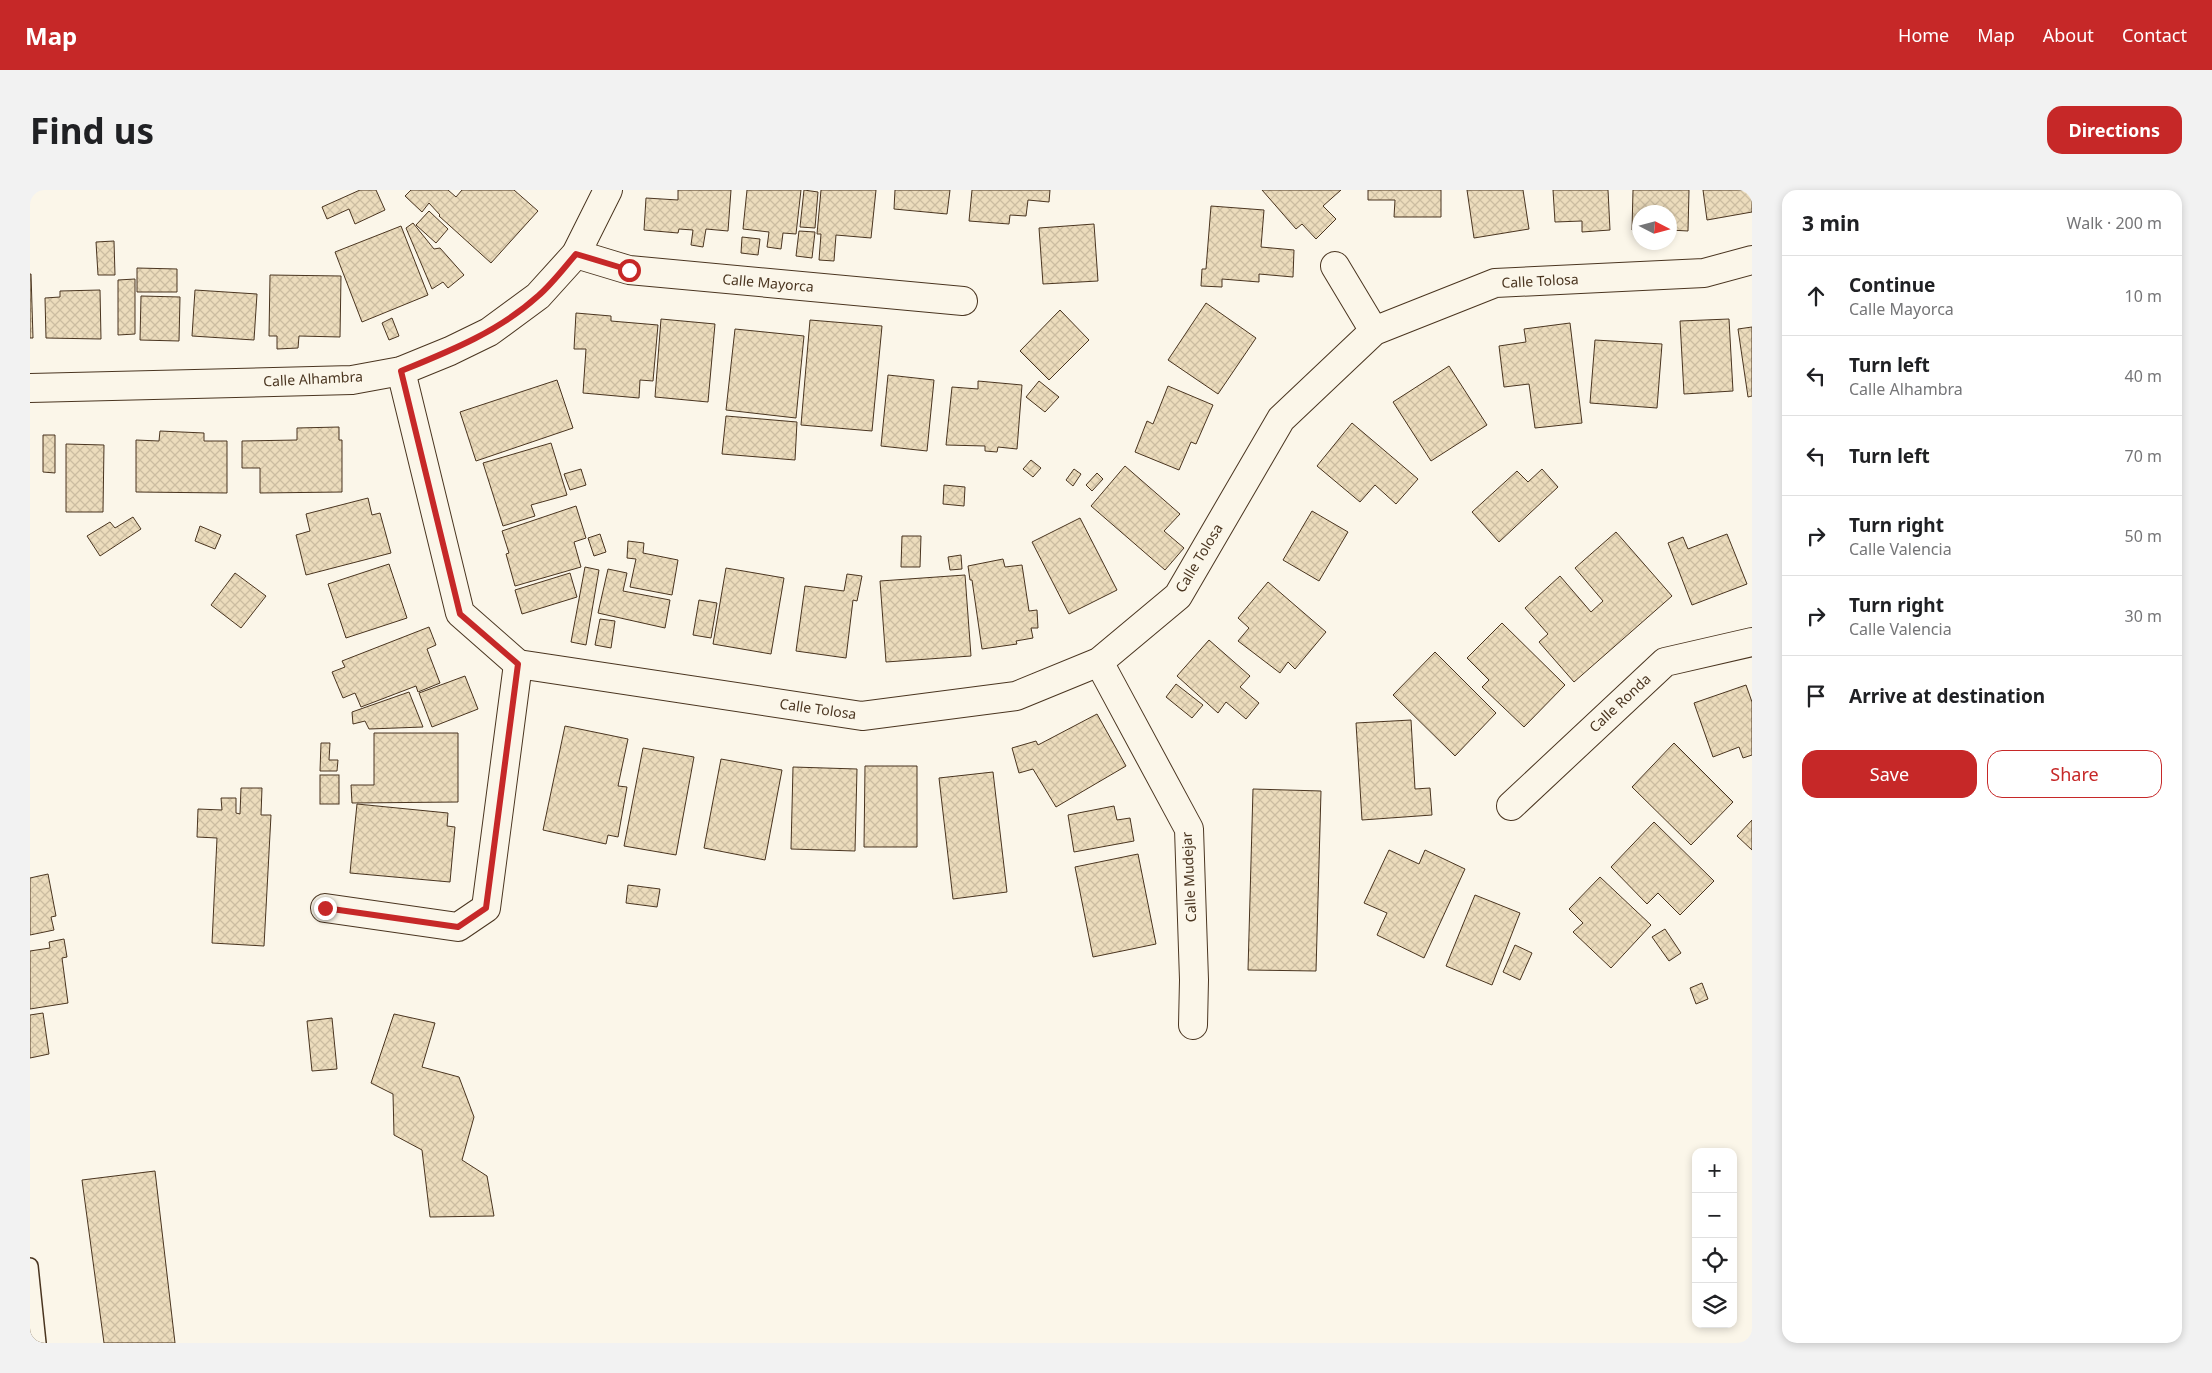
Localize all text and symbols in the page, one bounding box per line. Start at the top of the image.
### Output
text: Map [25,19,77,52]
text: Home [1898,23,1949,47]
text: Map [1977,23,2015,47]
text: About [2043,23,2094,47]
text: Contact [2122,23,2187,47]
button: Directions [2047,106,2182,154]
text: Find us [30,107,154,154]
north arrow [1632,205,1677,250]
text: 3 min [1802,209,1860,237]
text: Walk · 200 m [2067,212,2162,234]
route start [618,259,641,282]
street label: Calle Mayorca [722,269,815,296]
street label: Calle Tolosa [1501,269,1579,292]
text: Continue [1849,272,1935,298]
icon: ahead [1802,282,1830,310]
text: 10 m [2125,285,2162,307]
text: Calle Mayorca [1849,298,1954,320]
text: Turn left [1849,352,1930,378]
icon: left [1802,362,1830,390]
text: 40 m [2125,365,2162,387]
street label: Calle Alhambra [263,366,363,391]
text: Calle Alhambra [1849,378,1963,400]
icon: left [1802,442,1830,470]
text: Turn left [1849,443,1930,469]
text: 70 m [2125,445,2162,467]
text: Turn right [1849,512,1944,538]
street label: Calle Tolosa [1170,520,1227,596]
icon: right [1802,522,1830,550]
text: 50 m [2125,525,2162,547]
text: Calle Valencia [1849,538,1952,560]
text: Turn right [1849,592,1944,618]
icon: right [1802,602,1830,630]
text: 30 m [2125,605,2162,627]
text: Calle Valencia [1849,618,1952,640]
street label: Calle Ronda [1585,669,1655,736]
icon: arrive [1802,682,1830,710]
text: Arrive at destination [1849,683,2045,709]
street label: Calle Tolosa [778,694,858,723]
button: Save [1802,750,1977,798]
button: Share [1987,750,2162,798]
street label: Calle Mudejar [1177,831,1200,923]
route end [314,897,337,920]
map controls [1692,1148,1737,1328]
button: + [1692,1148,1737,1193]
button: − [1692,1193,1737,1238]
button: locate [1692,1238,1737,1283]
button: layers [1692,1283,1737,1328]

